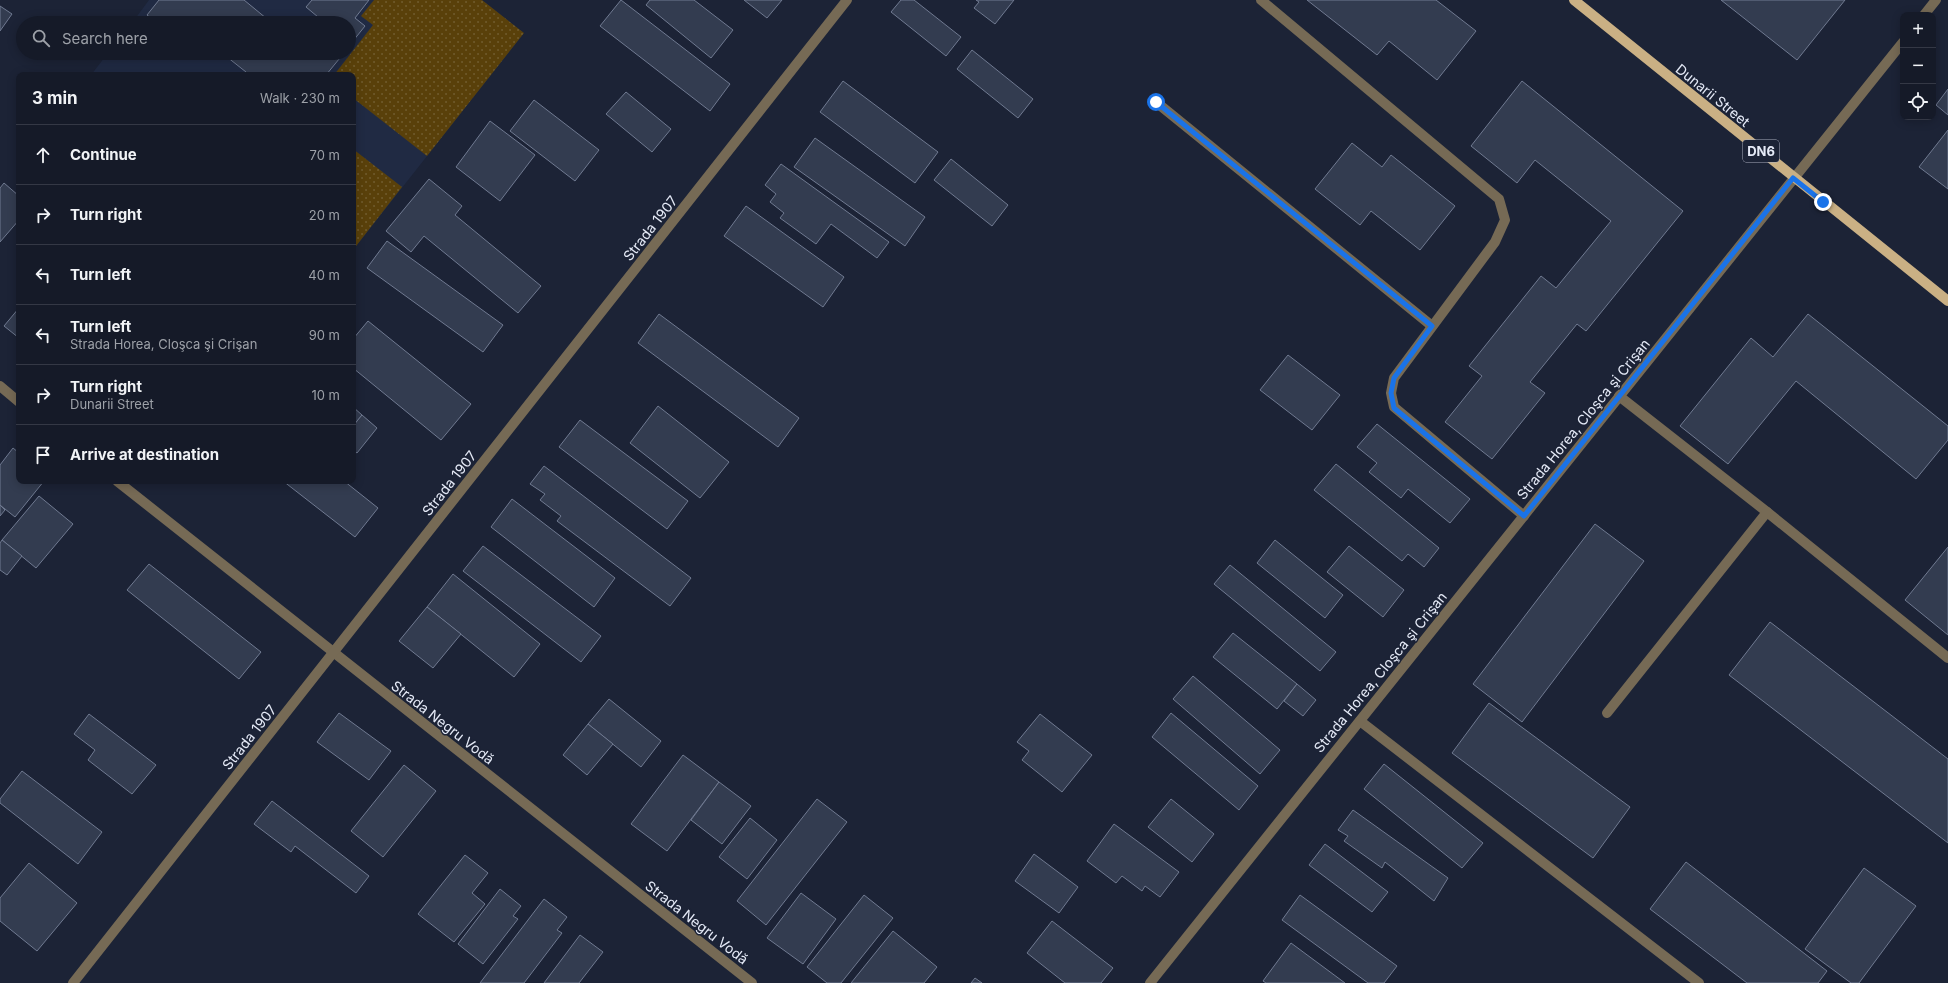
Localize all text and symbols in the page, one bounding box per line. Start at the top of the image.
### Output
map controls [1900,12,1936,120]
button: + [1900,12,1936,48]
search box [16,16,356,60]
icon: search [30,27,52,49]
text: Search here [62,29,148,48]
button: − [1900,48,1936,84]
street label: Dunarii Street [1673,60,1754,130]
button: locate [1900,84,1936,120]
text: 3 min [32,88,78,108]
text: Walk · 230 m [260,90,340,106]
route start [1147,93,1165,111]
road number: DN6 [1743,140,1779,162]
icon: ahead [32,144,54,166]
text: Continue [70,145,137,164]
text: 70 m [310,147,340,163]
street label: Strada 1907 [619,192,681,264]
route end [1814,193,1832,211]
icon: right [32,204,54,226]
text: Turn right [70,205,142,224]
text: 20 m [309,207,340,223]
icon: left [32,264,54,286]
text: Turn left [70,265,131,284]
text: 40 m [308,267,340,283]
text: Turn left [70,317,131,336]
icon: left [32,324,54,346]
text: 90 m [309,327,340,343]
street label: Strada Horea, Cloşca şi Crişan [1513,335,1653,503]
text: Strada Horea, Cloşca şi Crişan [70,336,257,352]
text: Turn right [70,377,142,396]
icon: right [32,384,54,406]
text: 10 m [311,387,340,403]
text: Dunarii Street [70,396,154,412]
icon: arrive [32,444,54,466]
text: Arrive at destination [70,445,219,464]
street label: Strada 1907 [418,447,480,519]
street label: Strada Horea, Cloşca şi Crişan [1310,588,1450,756]
street label: Strada Negru Vodă [388,677,498,767]
street label: Strada 1907 [218,701,280,773]
street label: Strada Negru Vodă [642,877,752,967]

